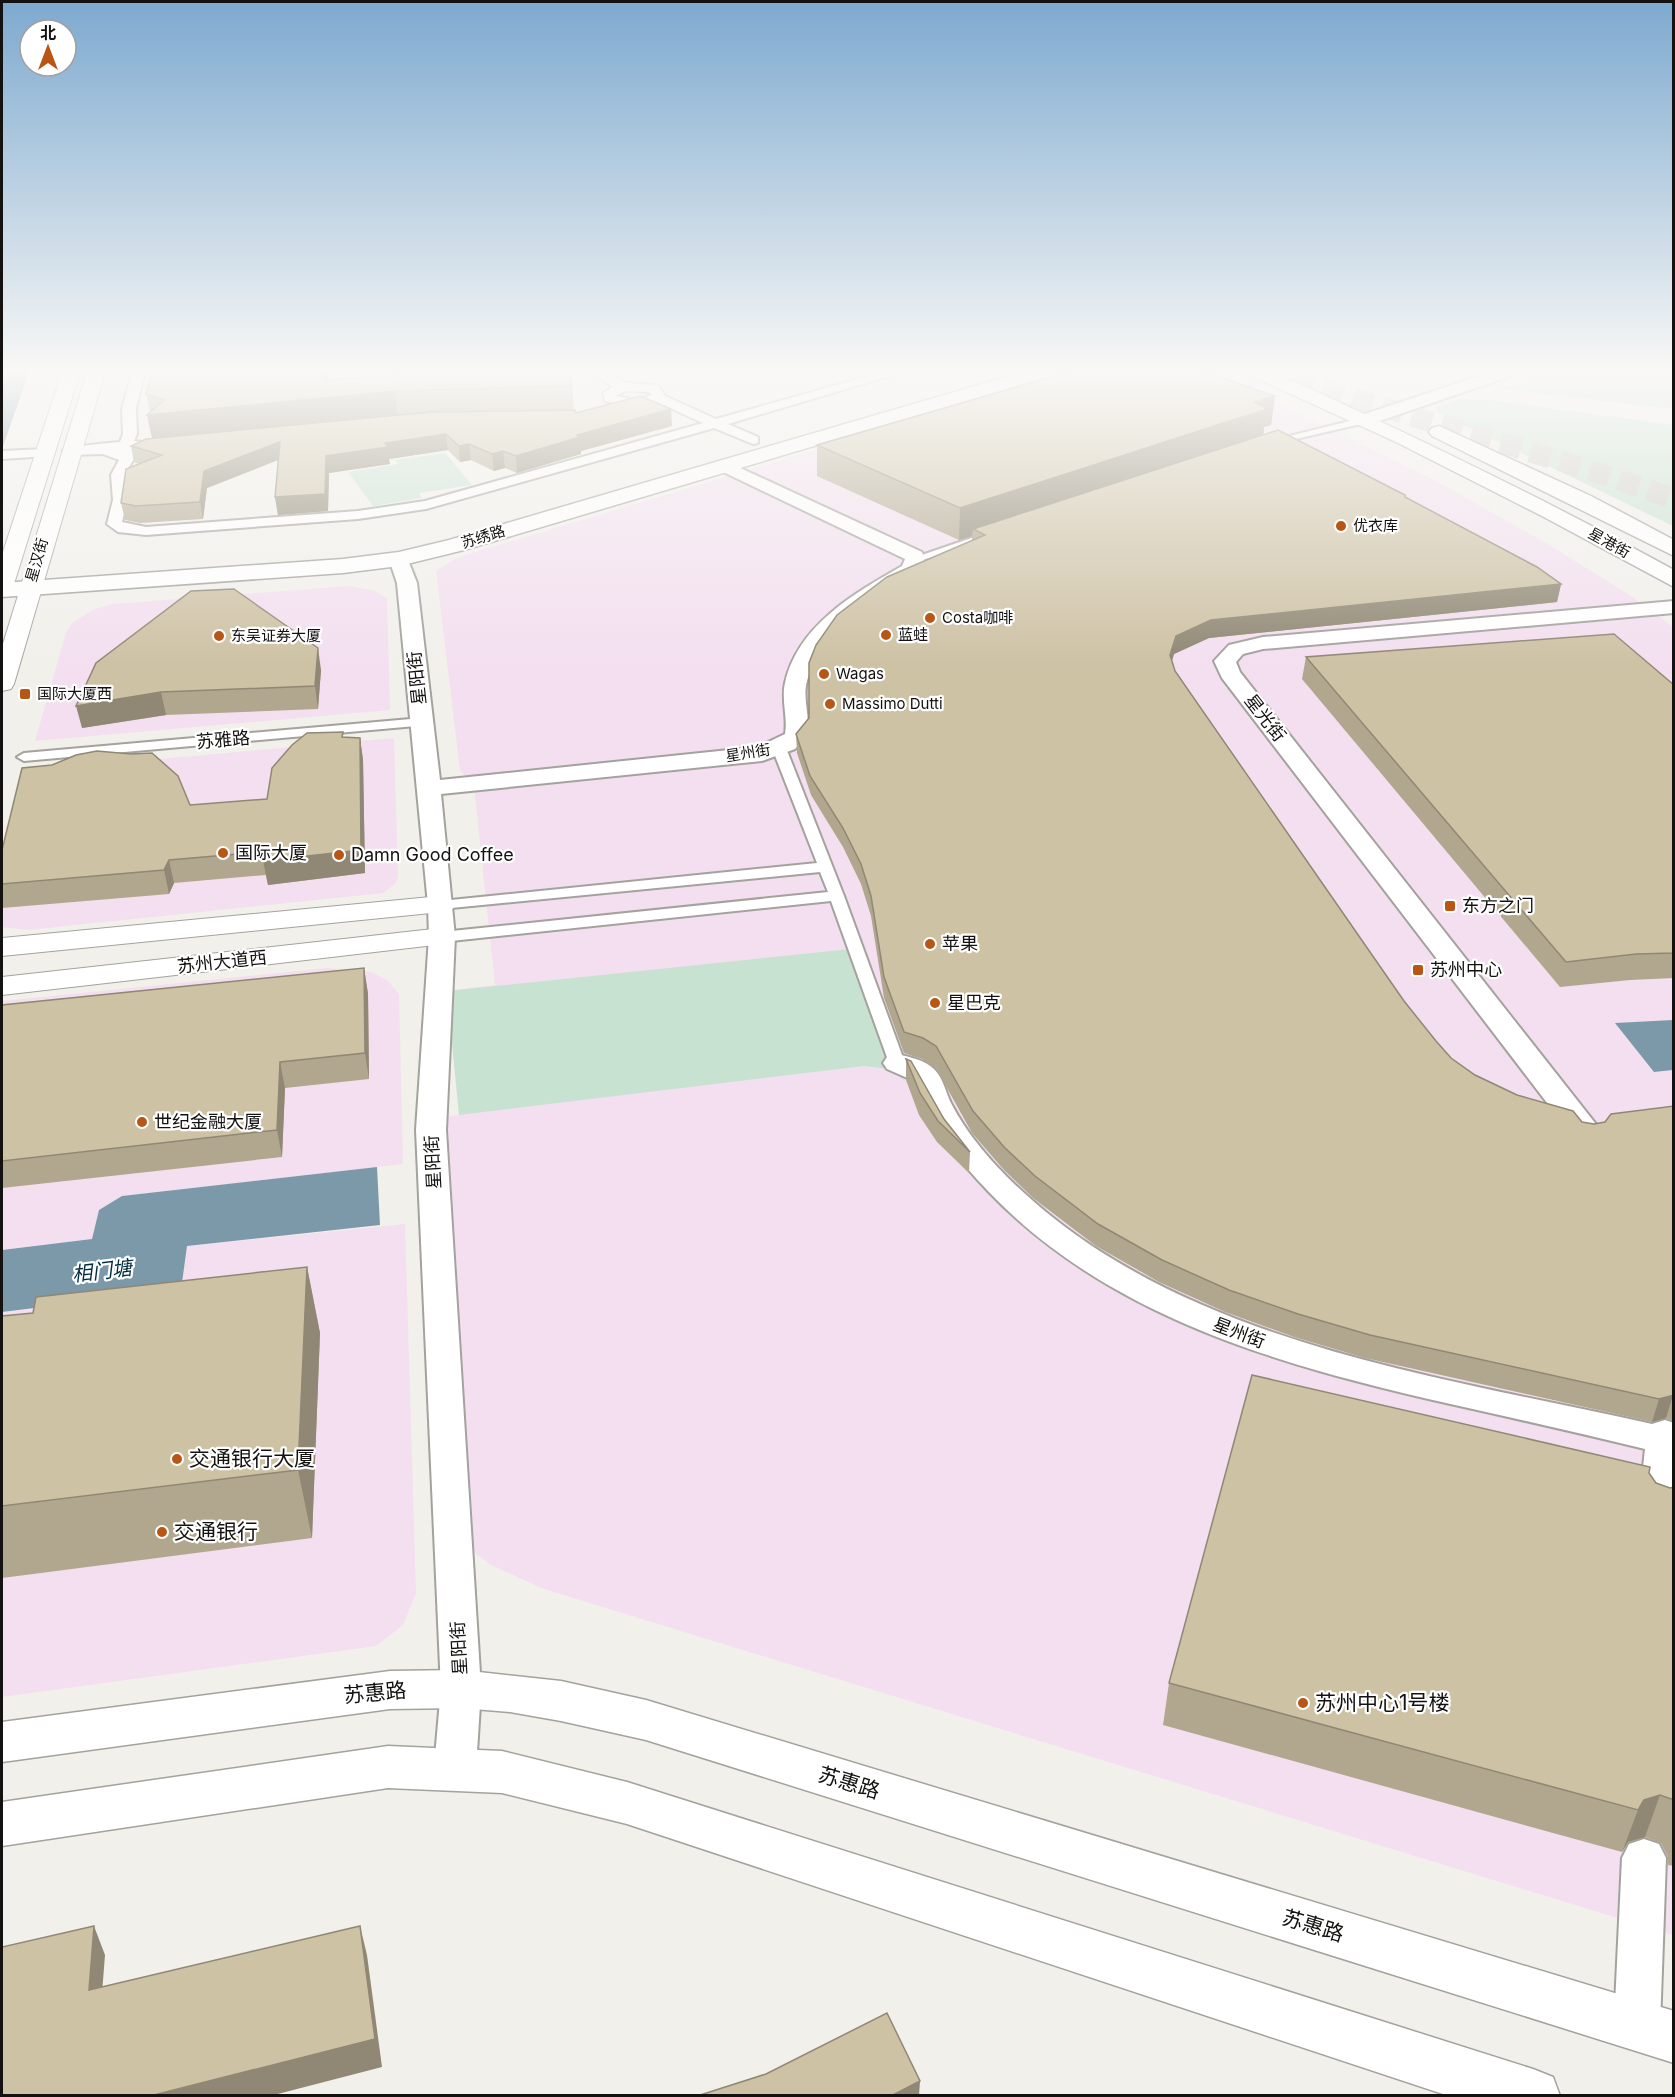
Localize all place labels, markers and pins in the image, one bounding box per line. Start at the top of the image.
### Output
place label: 优衣库 [1353,516,1398,535]
marker: 优衣库 [1334,519,1348,533]
place label: Costa咖啡 [942,608,1013,627]
marker: Costa咖啡 [923,611,937,625]
place label: 蓝蛙 [898,625,928,644]
place label: 东吴证券大厦 [231,626,321,645]
marker: 蓝蛙 [879,628,893,642]
marker: 东吴证券大厦 [212,629,226,643]
place label: Wagas [836,664,884,683]
marker: Wagas [817,667,831,681]
place label: 国际大厦西 [37,684,112,703]
marker: 国际大厦西 [18,687,32,701]
place label: Massimo Dutti [842,694,943,713]
marker: Massimo Dutti [823,697,837,711]
place label: 国际大厦 [235,842,307,863]
place label: Damn Good Coffee [351,844,514,865]
marker: 国际大厦 [216,846,230,860]
marker: Damn Good Coffee [332,848,346,862]
place label: 东方之门 [1462,895,1534,916]
marker: 东方之门 [1443,899,1457,913]
place label: 苹果 [942,933,978,954]
marker: 苹果 [923,937,937,951]
place label: 苏州中心 [1430,959,1502,980]
marker: 苏州中心 [1411,963,1425,977]
place label: 星巴克 [947,992,1001,1013]
marker: 星巴克 [928,996,942,1010]
place label: 世纪金融大厦 [154,1111,262,1132]
marker: 世纪金融大厦 [135,1115,149,1129]
place label: 交通银行大厦 [189,1446,315,1471]
marker: 交通银行大厦 [170,1452,184,1466]
place label: 交通银行 [174,1519,258,1544]
marker: 交通银行 [155,1525,169,1539]
place label: 苏州中心1号楼 [1315,1690,1450,1715]
marker: 苏州中心1号楼 [1296,1696,1310,1710]

